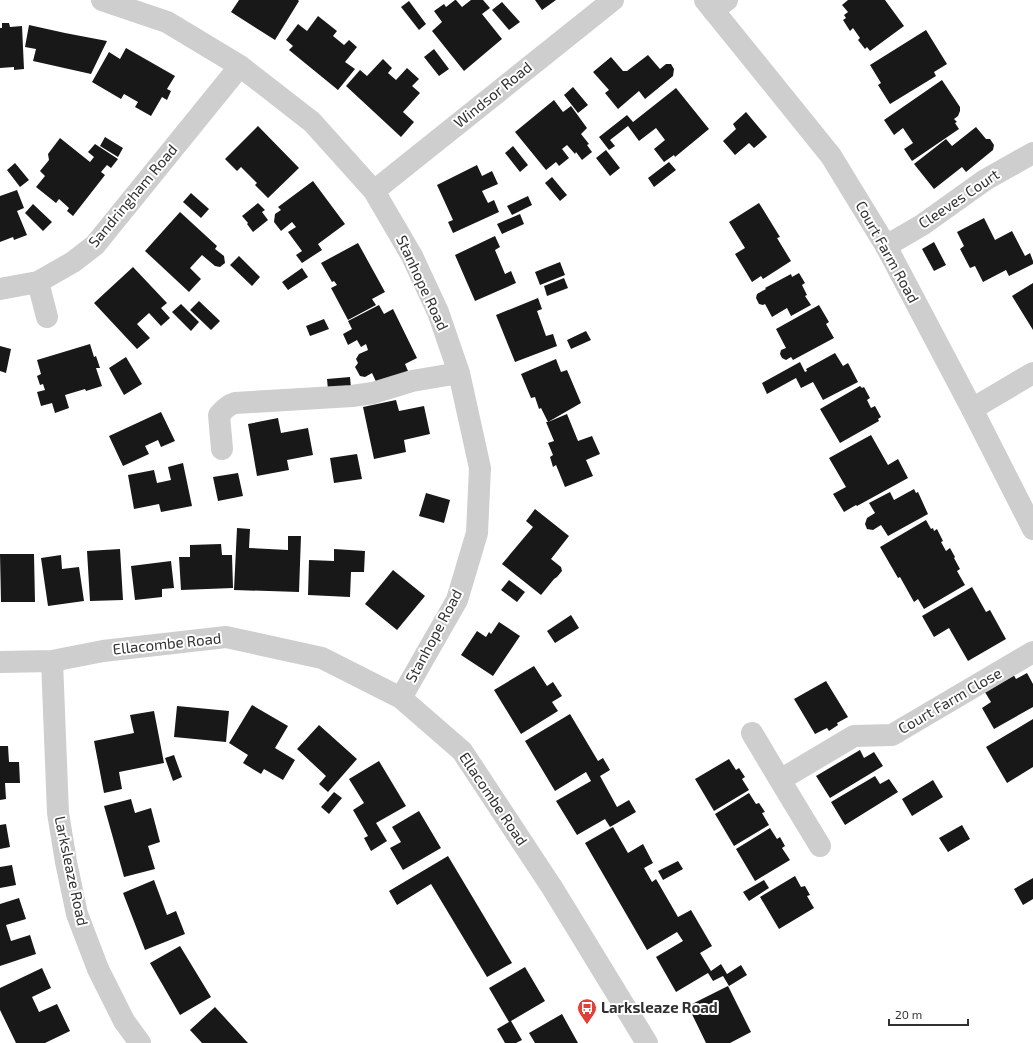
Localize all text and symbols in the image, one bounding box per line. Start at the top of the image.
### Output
street label: Windsor Road [450,57,535,131]
street label: Sandringham Road [84,140,181,250]
street label: Cleeves Court [915,164,1002,232]
street label: Court Farm Road [852,197,923,306]
street label: Stanhope Road [393,232,453,333]
street label: Stanhope Road [401,586,465,685]
street label: Ellacombe Road [112,628,222,658]
street label: Court Farm Close [895,663,1004,737]
street label: Ellacombe Road [456,748,532,849]
street label: Larksleaze Road [52,814,92,927]
bus stop icon: Larksleaze Road [576,997,598,1025]
place label: Larksleaze Road [601,998,718,1016]
scale bar [889,1001,968,1027]
text: 20 m [895,1007,922,1021]

